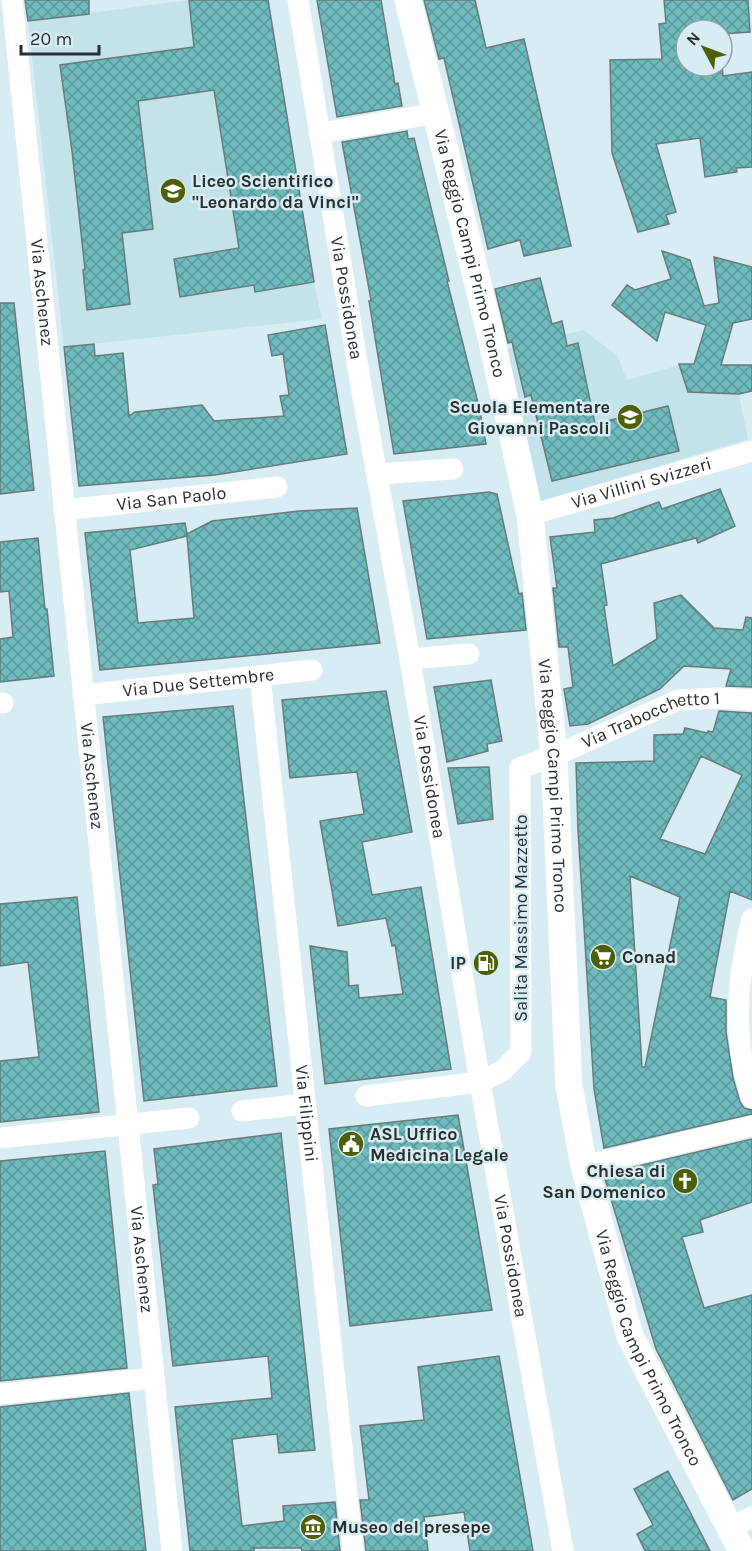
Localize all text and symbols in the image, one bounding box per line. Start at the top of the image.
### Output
scale bar [21,18,99,56]
north arrow [674,18,734,78]
text: 20 m [30,28,72,50]
text: N [682,28,704,49]
street label: Via Reggio Campi Primo Tronco [429,127,511,380]
place label: Liceo Scientifico "Leonardo da Vinci" [192,170,359,213]
school or university icon: Liceo Scientifico "Leonardo da Vinci" [158,176,188,206]
street label: Via Possidonea [326,235,368,361]
street label: Via Aschenez [26,238,59,347]
place label: Scuola Elementare Giovanni Pascoli [449,396,610,439]
school or university icon: Scuola Elementare Giovanni Pascoli [615,402,645,432]
street label: Via Villini Svizzeri [569,452,714,513]
street label: Via San Paolo [115,482,227,515]
street label: Via Reggio Campi Primo Tronco [533,658,572,913]
street label: Via Due Settembre [121,663,275,702]
street label: Via Trabocchetto 1 [578,687,720,753]
street label: Via Possidonea [409,714,451,840]
street label: Via Aschenez [76,721,109,831]
street label: Salita Massimo Mazzetto [510,814,532,1022]
supermarket icon: Conad [588,942,618,972]
place label: Conad [622,946,676,968]
fuel station icon: IP [471,948,501,978]
place label: IP [450,952,466,974]
street label: Via Filippini [290,1064,323,1163]
place label: ASL Uffico Medicina Legale [370,1123,508,1166]
public building icon: ASL Uffico Medicina Legale [336,1129,366,1159]
place label: Chiesa di San Domenico [542,1160,666,1203]
church icon: Chiesa di San Domenico [670,1166,700,1196]
street label: Via Possidonea [489,1193,532,1319]
street label: Via Aschenez [125,1205,158,1314]
street label: Via Reggio Campi Primo Tronco [591,1227,707,1470]
museum icon: Museo del presepe [298,1512,328,1542]
place label: Museo del presepe [332,1516,491,1538]

